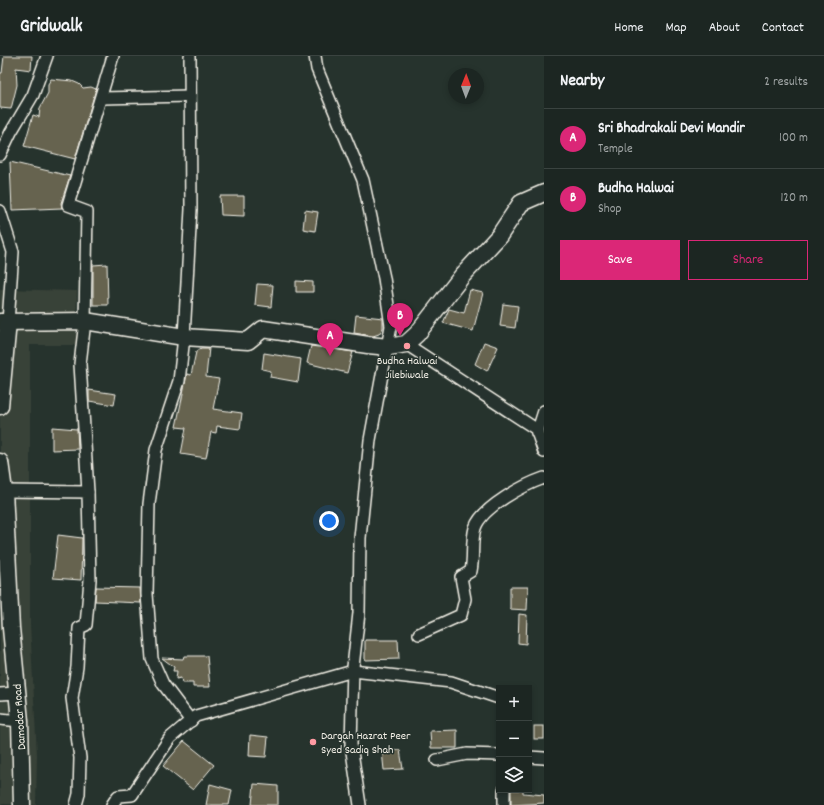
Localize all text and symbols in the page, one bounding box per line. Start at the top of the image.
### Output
text: Gridwalk [20,14,83,41]
text: Home [614,18,643,38]
text: Map [665,18,687,38]
text: About [709,18,740,38]
text: Contact [762,18,804,38]
north arrow [448,68,484,104]
text: Nearby [560,70,604,94]
text: 2 results [764,73,808,92]
text: Sri Bhadrakali Devi Mandir [598,118,745,140]
text: A [569,129,577,148]
text: 100 m [779,129,808,148]
text: Temple [598,140,633,159]
text: Budha Halwai [598,178,674,200]
text: B [570,189,576,208]
text: 120 m [780,189,808,208]
text: Shop [598,200,621,219]
button: Save [560,240,680,280]
button: Share [688,240,808,280]
pin: B [387,303,413,336]
pin: A [317,323,343,356]
marker: Budha Halwai Jilebiwale [402,341,412,351]
place label: Budha Halwai Jilebiwale [377,353,437,384]
your location [319,511,339,531]
street label: Damodar Road [10,683,31,751]
map controls [496,685,532,793]
button: + [496,685,532,721]
button: − [496,721,532,757]
place label: Dargah Hazrat Peer Syed Sadiq Shah [321,728,411,759]
marker: Dargah Hazrat Peer Syed Sadiq Shah [308,737,318,747]
button: layers [496,757,532,793]

